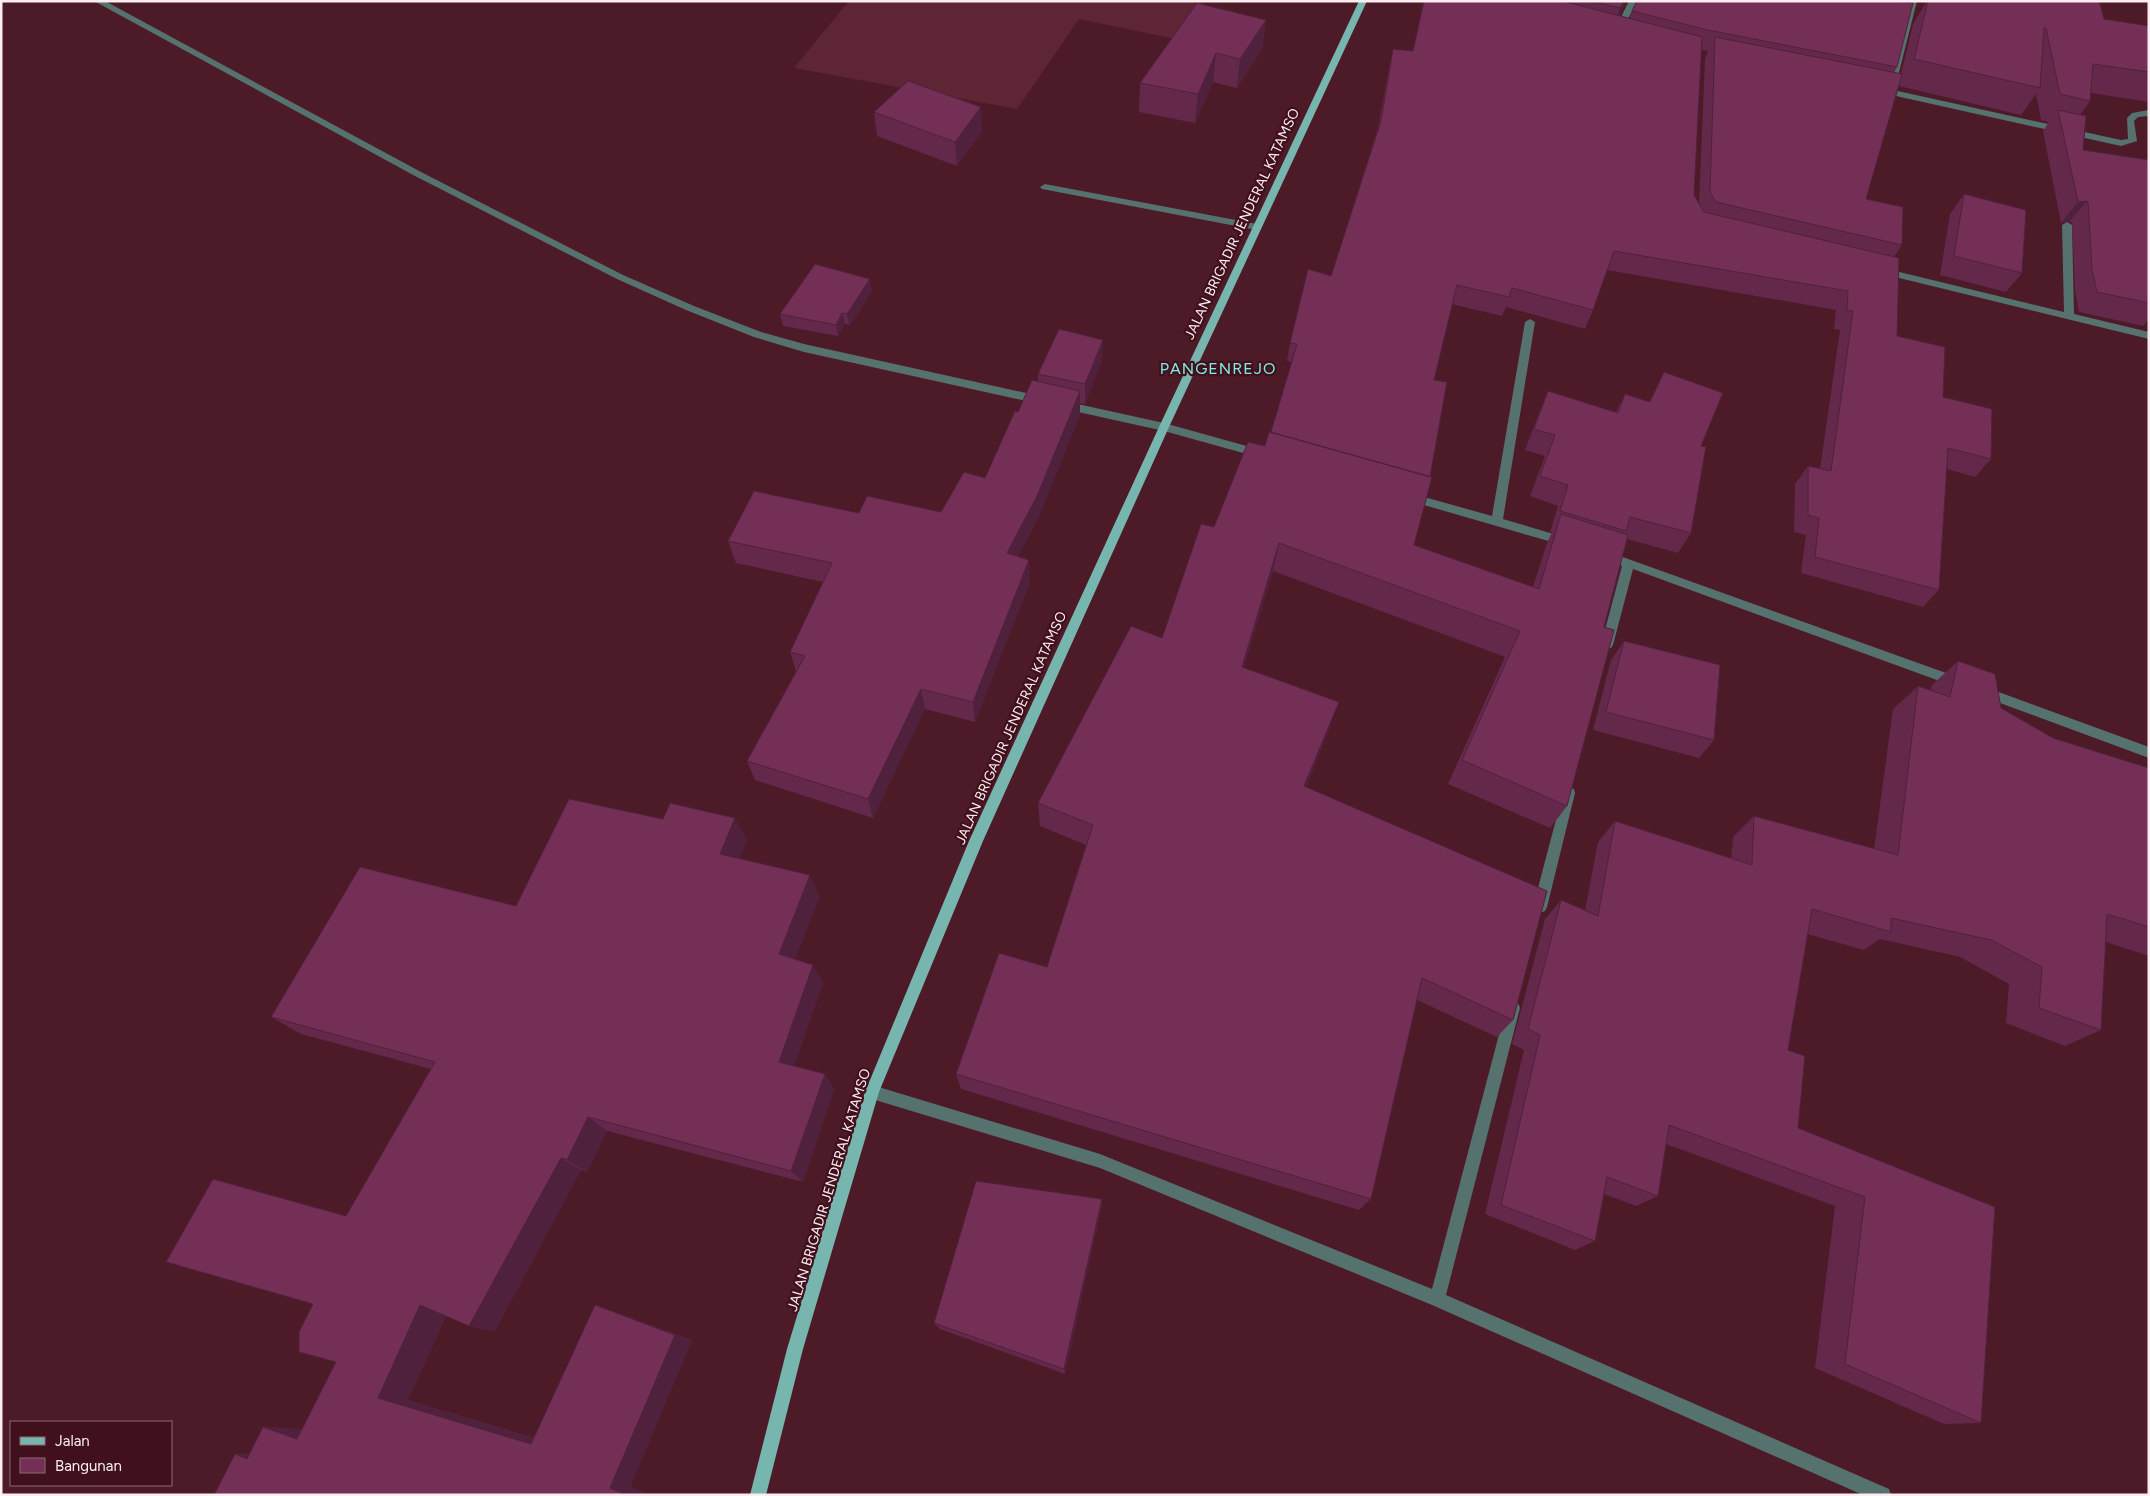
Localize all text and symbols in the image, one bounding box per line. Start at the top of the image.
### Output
street label: JALAN BRIGADIR JENDERAL KATAMSO [1181,106,1303,342]
district label: PANGENREJO [1160,359,1276,378]
street label: JALAN BRIGADIR JENDERAL KATAMSO [952,609,1070,847]
street label: JALAN BRIGADIR JENDERAL KATAMSO [784,1066,874,1314]
legend [10,1421,172,1486]
text: Jalan [55,1432,90,1450]
text: Bangunan [55,1457,122,1475]

